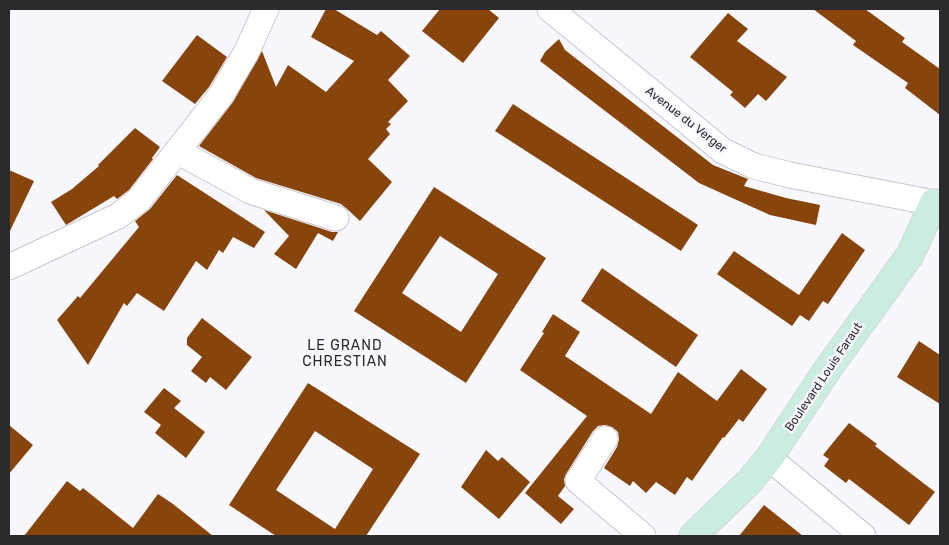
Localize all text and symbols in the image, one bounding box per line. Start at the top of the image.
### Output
street label: Avenue du Verger [643,84,729,156]
street label: Boulevard Louis Faraut [782,320,866,434]
district label: LE GRAND CHRESTIAN [301,338,389,371]

